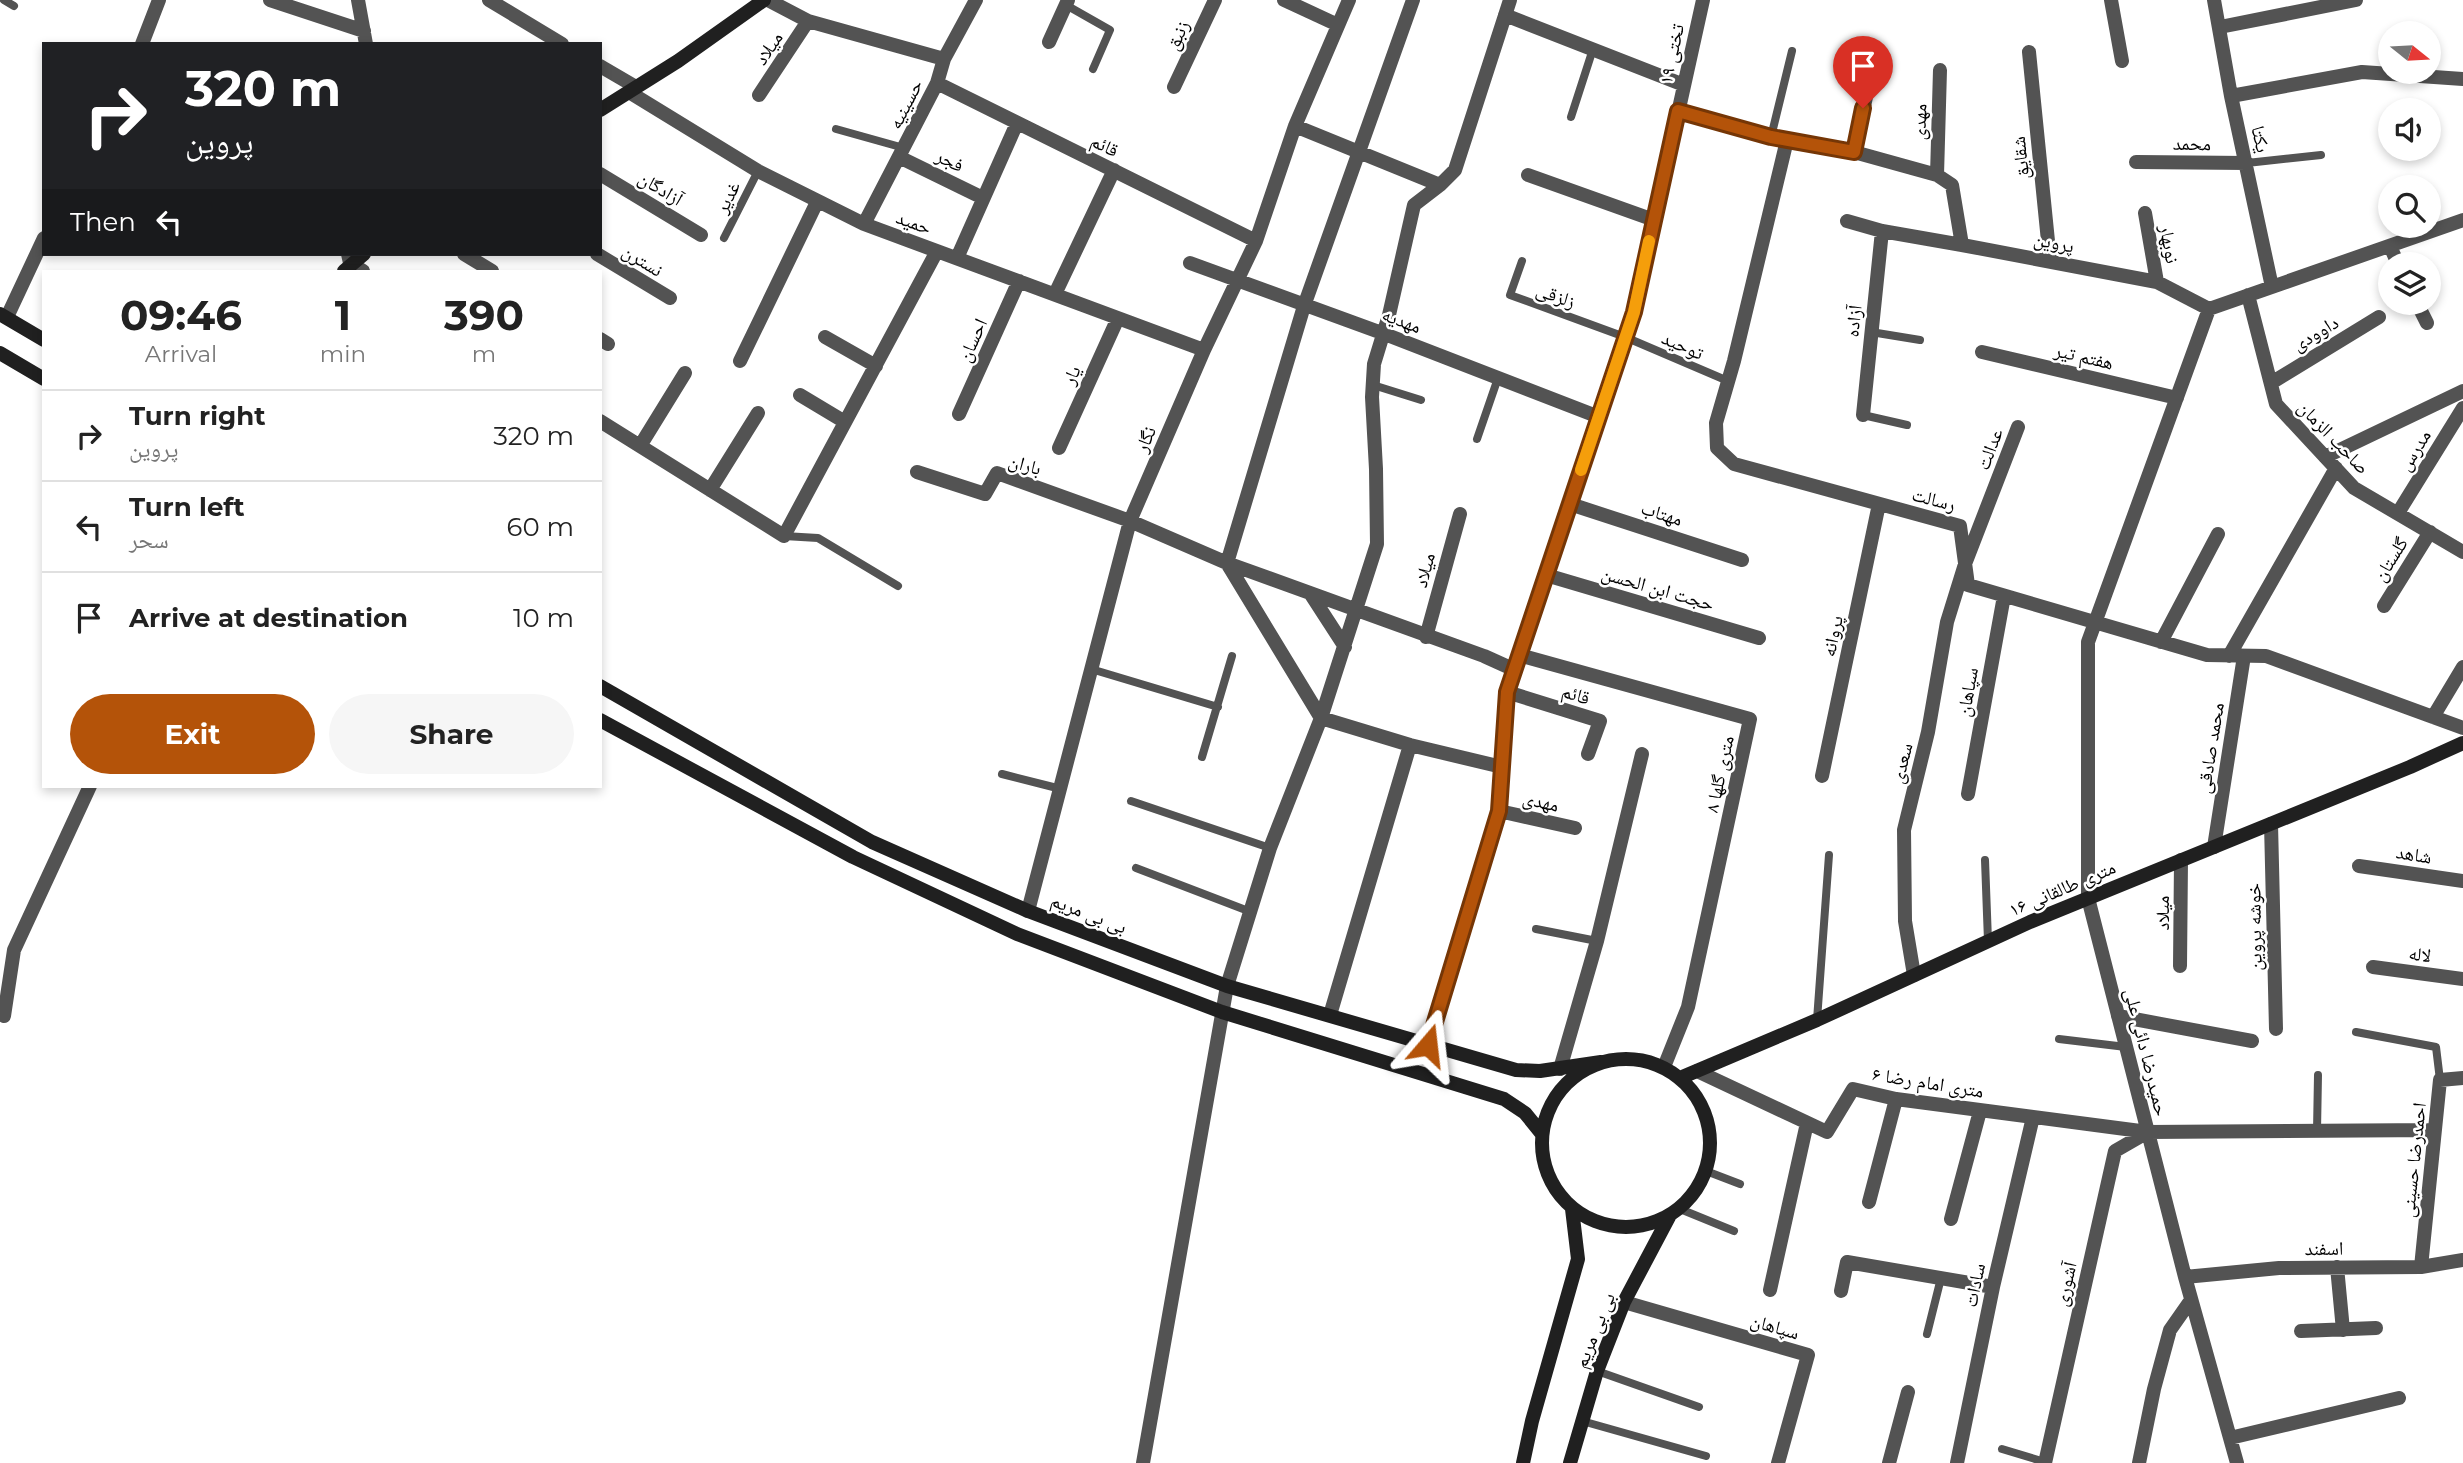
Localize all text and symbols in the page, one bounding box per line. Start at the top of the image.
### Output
street label: زنبق [1161,17,1194,54]
street label: تختی ۱۹ [1654,21,1689,86]
north arrow [2378,21,2441,84]
map controls [2378,21,2441,315]
street label: میلاد [749,27,788,69]
pin [1833,36,1893,108]
icon: arrive [1844,47,1882,85]
text: 320 m [185,59,341,118]
icon: right [70,70,161,161]
street label: حسینیه [883,76,928,133]
button: sound [2378,98,2441,161]
street label: مهدی [1907,103,1932,141]
text: پروین [185,122,254,161]
street label: یکتا [2246,123,2275,155]
street label: قائم [1087,129,1122,163]
street label: محمد [2173,132,2211,155]
street label: شقایق [2007,135,2034,181]
street label: فجر [931,143,968,177]
street label: آزادگان [634,166,688,211]
button: search [2378,175,2441,238]
street label: غدیر [709,177,745,218]
icon: left [150,203,188,241]
text: Then [70,206,136,238]
street label: حمید [893,206,935,239]
street label: نوبهار [2155,222,2184,265]
street label: پروین [2032,227,2076,258]
street label: نسترن [618,239,667,282]
button: layers [2378,252,2441,315]
street label: زلزقی [1533,278,1579,313]
text: 09:46 [120,289,242,341]
text: 1 [335,289,351,341]
text: 390 [444,289,524,341]
street label: مهدیه [1379,303,1425,338]
street label: آزاده [1840,303,1867,338]
street label: داوودی [2288,311,2343,356]
street label: احسان [953,315,992,366]
street label: توحید [1658,326,1708,365]
street label: هفتم تیر [2051,338,2116,375]
text: Arrival [145,340,217,368]
text: min [320,340,366,368]
text: m [472,340,496,368]
street label: یار [1057,362,1086,389]
street label: صاحب الزمان [2293,396,2374,479]
text: Turn right [129,400,265,432]
icon: right [70,417,108,455]
text: 320 m [493,420,574,452]
street label: نگار [1129,423,1161,457]
street label: عدالت [1971,425,2008,473]
street label: مدرس [2393,425,2436,475]
text: پروین [129,435,178,463]
street label: باران [1006,449,1044,480]
street label: رسالت [1910,483,1958,516]
text: Turn left [129,491,245,523]
street label: مهتاب [1638,496,1685,531]
icon: left [70,508,108,546]
text: 60 m [507,511,574,543]
text: سحر [129,526,169,554]
street label: گلستان [2368,533,2413,586]
street label: میلاد [1409,550,1440,590]
street label: حجت ابن الحسن [1599,561,1717,616]
icon: arrive [70,599,108,637]
text: Arrive at destination [129,602,408,634]
text: 10 m [513,602,574,634]
street label: پروانه [1817,613,1848,659]
street label: سپاهان [1952,666,1983,719]
street label: قائم [1559,679,1593,711]
button: Exit [70,694,315,774]
button: Share [329,694,574,774]
street label: محمد صادقی [2192,701,2229,795]
street label: ۸ متری گلها [1700,734,1739,815]
street label: سعدی [1885,740,1918,786]
street label: مهدی [1520,786,1561,817]
street label: شاهد [2394,840,2433,869]
street label: ۱۶ متری طالقانی [2005,856,2119,921]
street label: خوشه پروین [2242,883,2267,971]
street label: بی بی مریم [1047,889,1130,939]
street label: میلاد [2151,896,2174,930]
street label: لاله [2407,942,2433,967]
street label: حمیدرضا دائی علی [2120,986,2173,1118]
position arrow [1391,1008,1465,1082]
street label: ۶ متری امام رضا [1870,1062,1985,1105]
street label: احمدرضا حسینی [2396,1101,2431,1219]
street label: اسفند [2304,1237,2344,1260]
street label: آشوری [2049,1258,2082,1309]
street label: سادات [1959,1261,1990,1309]
street label: بی بی مریم [1569,1289,1621,1372]
street label: سپاهان [1748,1309,1802,1345]

